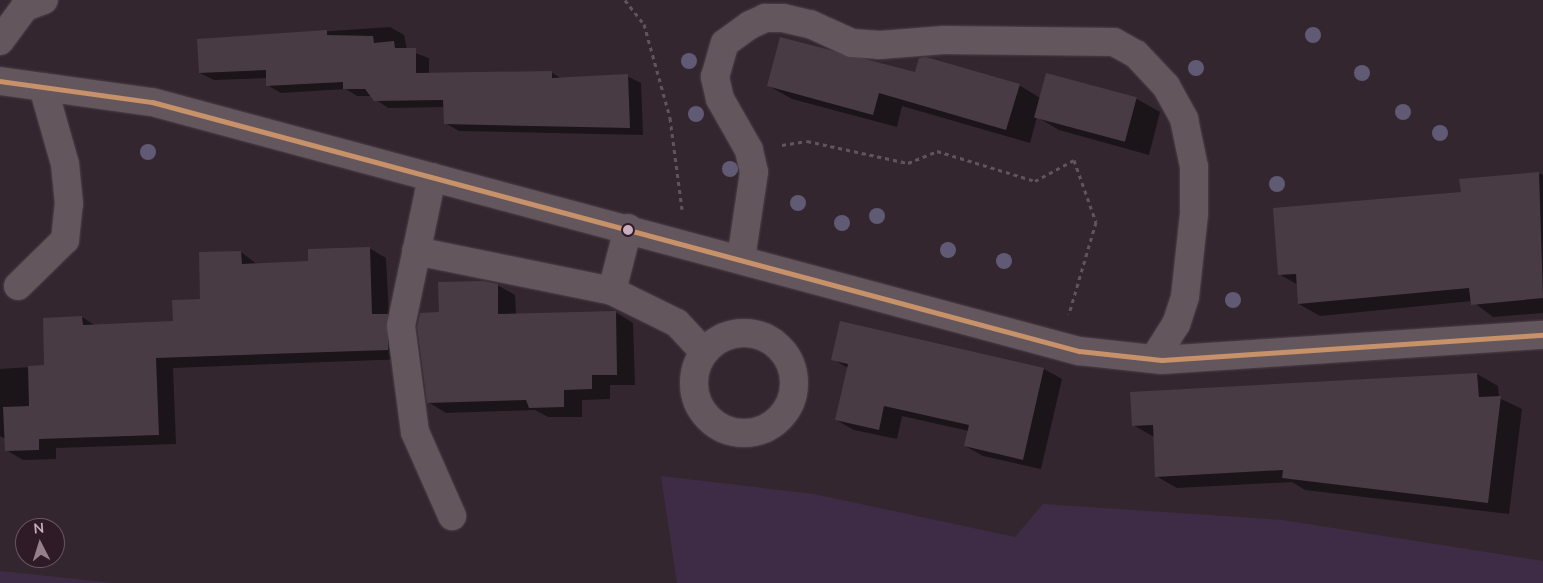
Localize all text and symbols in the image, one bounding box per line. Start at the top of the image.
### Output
unlabelled marker [623,225,633,235]
north arrow [15,518,65,568]
text: N [33,519,45,538]

